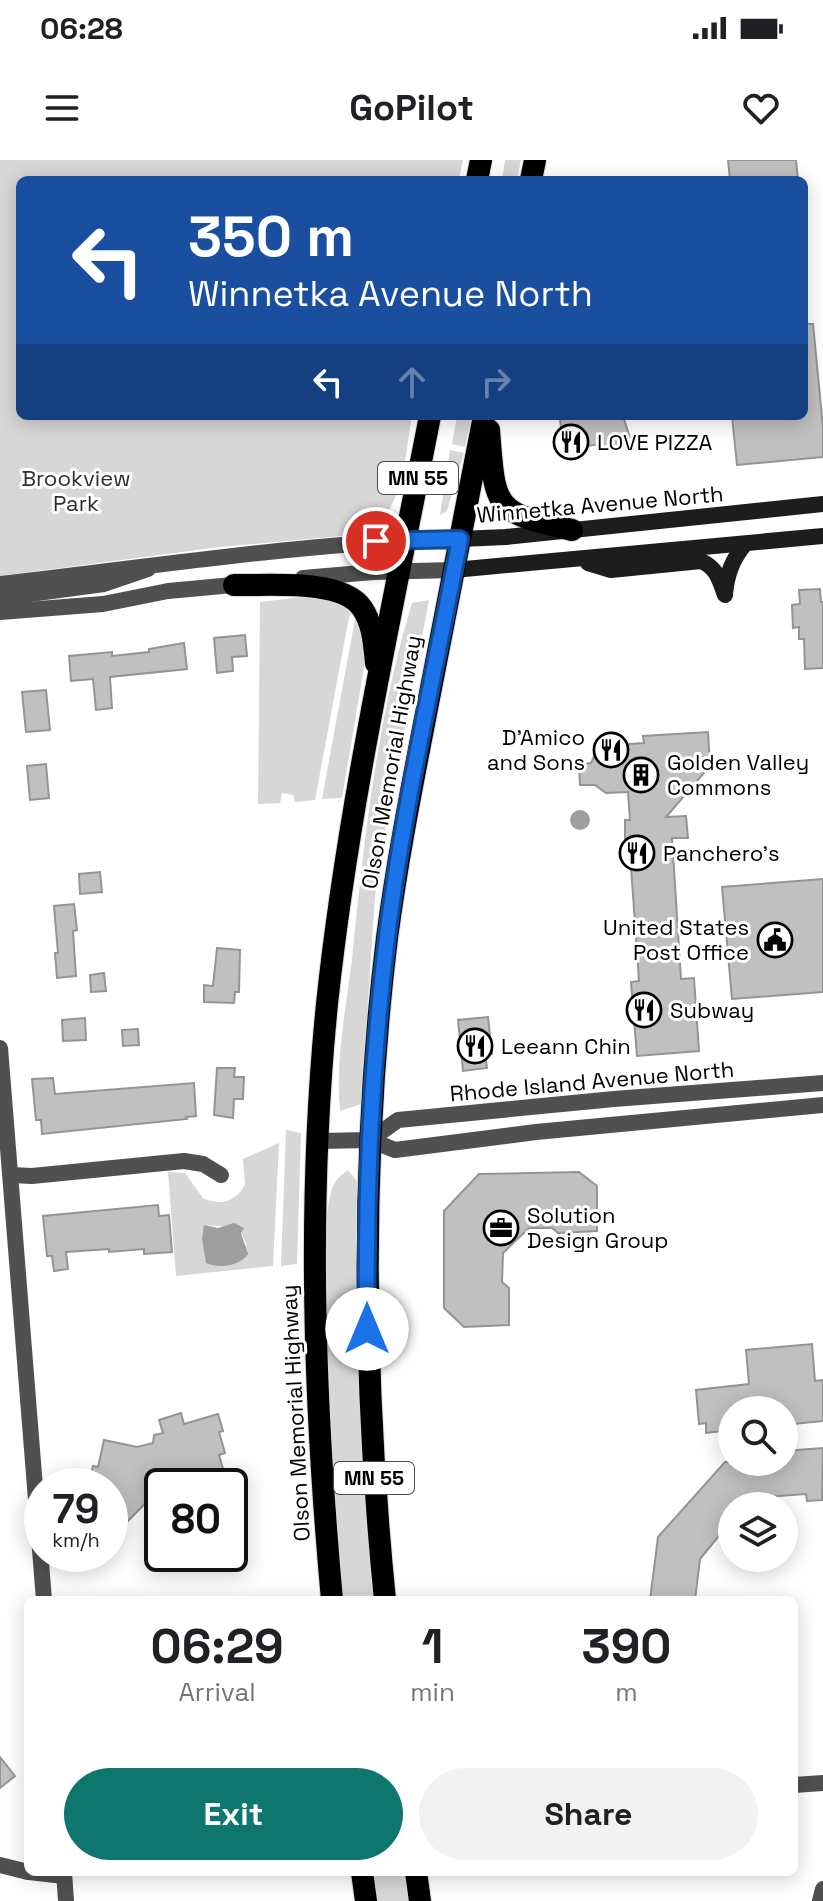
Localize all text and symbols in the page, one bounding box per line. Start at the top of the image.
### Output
text: 06:28 [40,9,123,48]
text: GoPilot [349,85,474,131]
icon: menu [40,86,84,130]
icon: heart [739,86,783,130]
text: 350 m [188,201,354,272]
icon: left [56,208,160,312]
text: Winnetka Avenue North [188,271,593,317]
icon: left [306,360,350,404]
icon: ahead [390,360,434,404]
icon: right [474,360,518,404]
restaurant icon: LOVE PIZZA [552,423,590,461]
place label: LOVE PIZZA [597,428,713,456]
road number: MN 55 [378,462,458,494]
park label: Brookview Park [21,464,131,517]
street label: Winnetka Avenue North [476,479,724,529]
pin [342,507,410,575]
icon: arrive [354,519,398,563]
street label: Olson Memorial Highway [355,633,427,891]
place label: D'Amico and Sons [487,723,585,776]
restaurant icon: D'Amico and Sons [592,731,630,769]
place label: Golden Valley Commons [667,748,809,801]
building icon: Golden Valley Commons [622,756,660,794]
restaurant icon: Panchero's [618,834,656,872]
place label: Panchero's [663,839,780,867]
place label: United States Post Office [603,913,749,966]
public building icon: United States Post Office [756,921,794,959]
restaurant icon: Subway [625,991,663,1029]
place label: Subway [670,996,754,1024]
restaurant icon: Leeann Chin [456,1027,494,1065]
place label: Leeann Chin [501,1032,631,1060]
street label: Rhode Island Avenue North [449,1055,735,1107]
place label: Solution Design Group [527,1201,669,1254]
office icon: Solution Design Group [482,1209,520,1247]
street label: Olson Memorial Highway [274,1284,316,1542]
position arrow [325,1287,409,1371]
map controls [718,1396,798,1572]
button: search [718,1396,798,1476]
road number: MN 55 [334,1462,414,1494]
speed limit sign: 80 [144,1468,248,1572]
text: 79 [53,1484,99,1535]
button: layers [718,1492,798,1572]
text: km/h [52,1527,100,1553]
text: 06:29 [151,1616,284,1677]
text: 1 [422,1616,443,1677]
text: 390 [581,1616,671,1677]
text: Arrival [178,1675,256,1709]
text: min [410,1675,455,1709]
text: m [615,1675,638,1709]
button: Exit [64,1768,403,1860]
button: Share [419,1768,758,1860]

